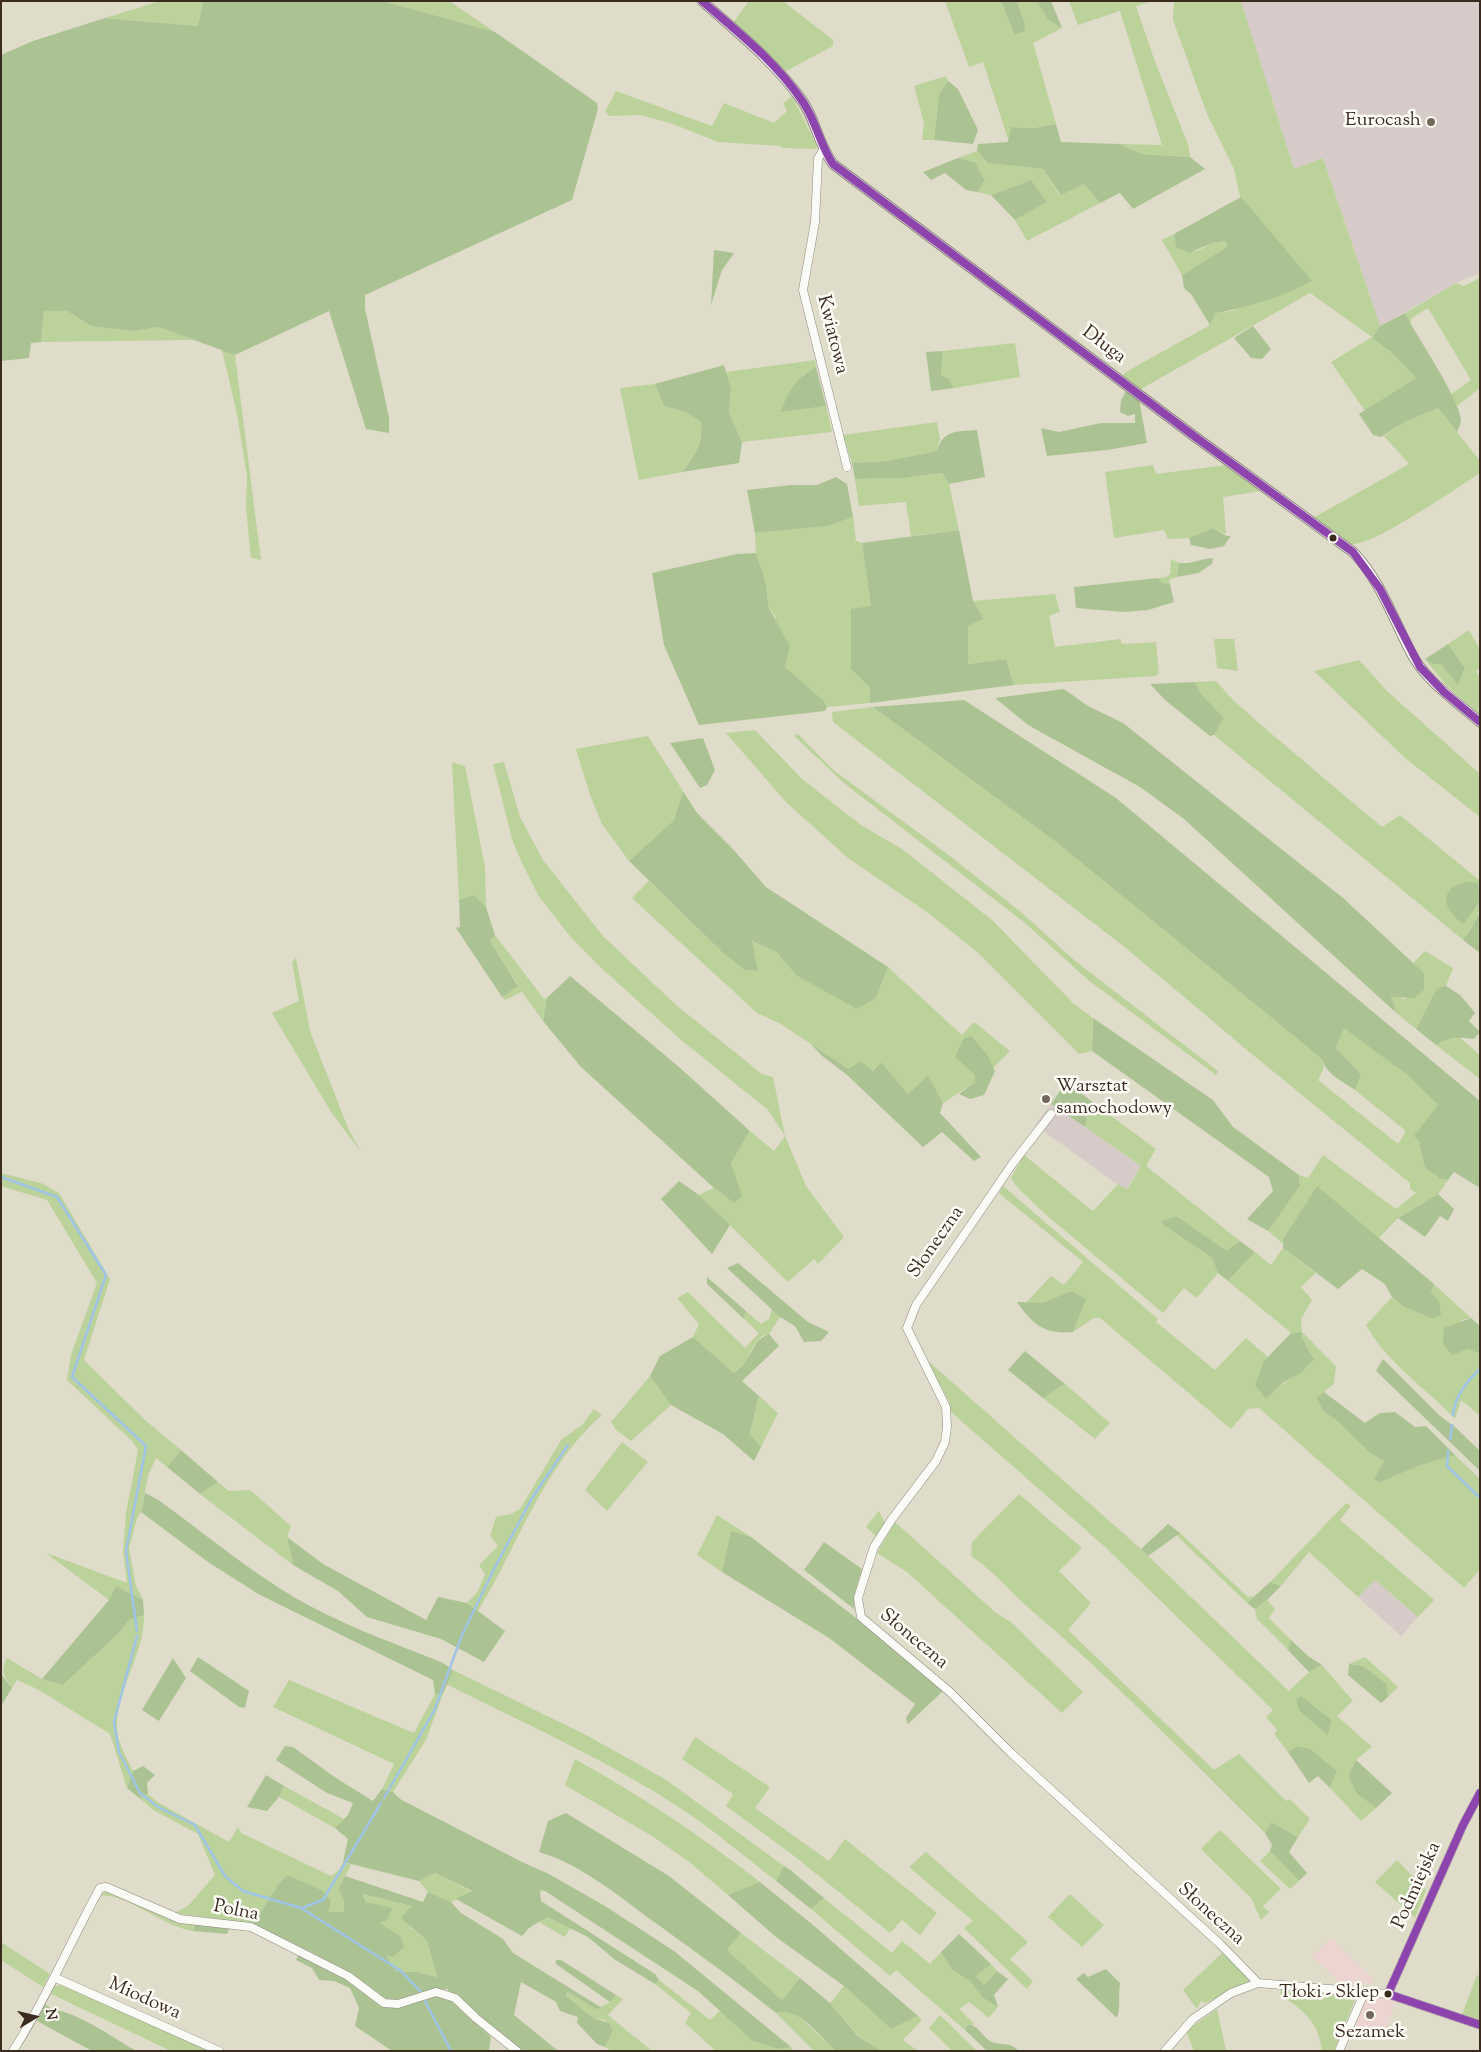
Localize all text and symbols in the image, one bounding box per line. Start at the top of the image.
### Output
place label: Eurocash [1345,111,1421,133]
marker: Eurocash [1425,116,1437,128]
street label: Kwiatowa [810,293,852,377]
street label: Długa [1076,322,1130,370]
unlabelled marker [1328,533,1338,543]
place label: Warsztat samochodowy [1056,1077,1172,1121]
marker: Warsztat samochodowy [1040,1093,1052,1105]
street label: Słoneczna [904,1203,970,1283]
street label: Słoneczna [874,1605,952,1675]
street label: Podmiejska [1389,1839,1447,1933]
street label: Słoneczna [1172,1879,1248,1951]
street label: Polna [211,1896,261,1928]
street label: Miodowa [104,1974,184,2026]
place label: Tłoki - Sklep [1279,1983,1379,2005]
marker: Tłoki - Sklep [1383,1989,1393,1999]
north arrow [10,1992,60,2042]
text: N [39,2008,61,2022]
marker: Sezamek [1364,2009,1376,2021]
place label: Sezamek [1335,2023,1405,2045]

